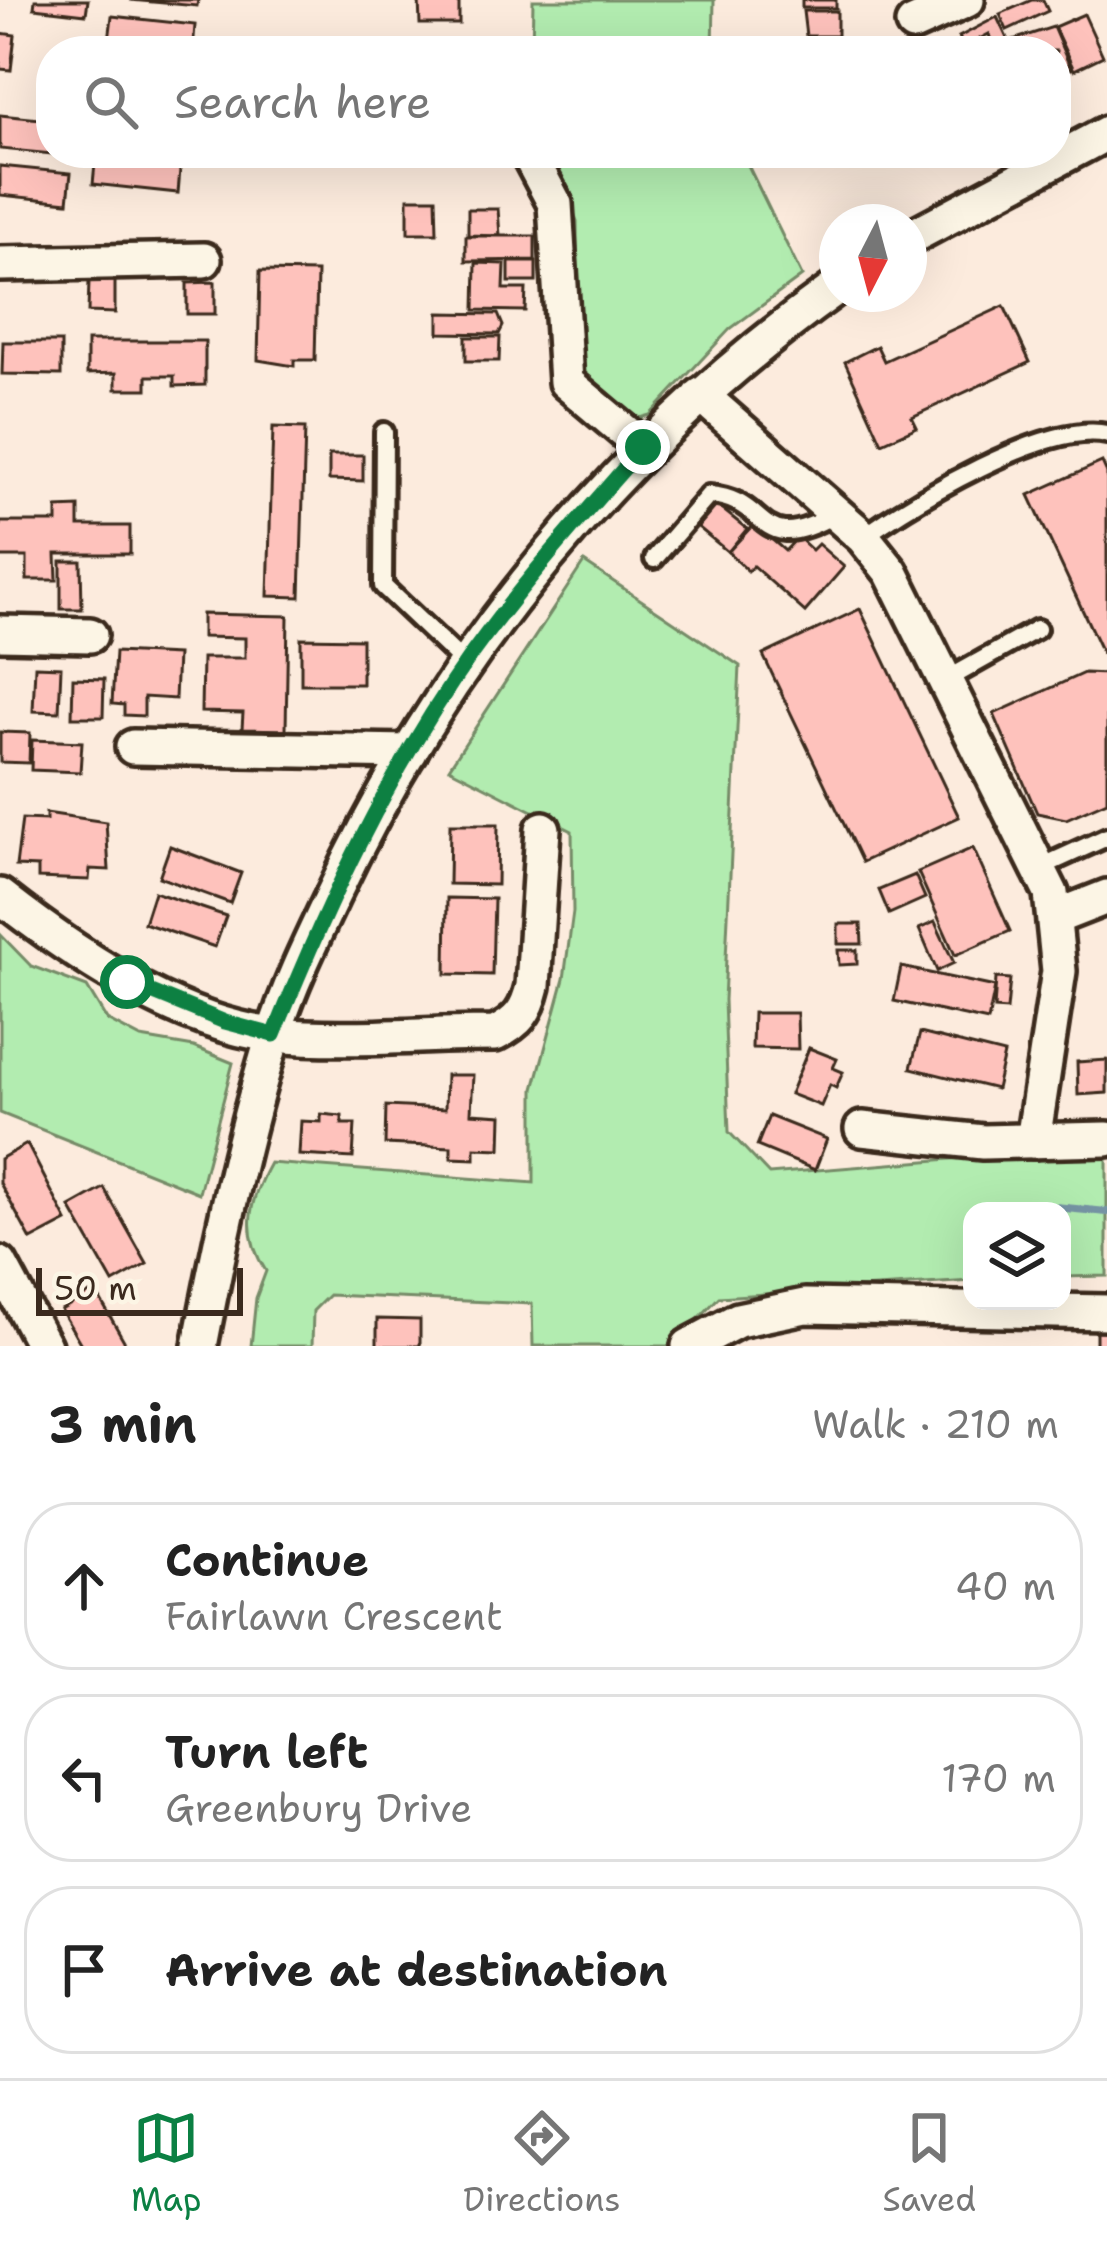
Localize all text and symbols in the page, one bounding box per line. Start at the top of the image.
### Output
search box [36,36,1071,168]
icon: search [78,69,144,135]
text: Search here [174,72,431,132]
north arrow [819,204,927,312]
route end [616,420,670,474]
route start [100,955,154,1009]
map controls [963,1202,1071,1310]
button: layers [963,1202,1071,1310]
scale bar [36,1262,243,1315]
text: 50 m [54,1266,137,1311]
text: 3 min [48,1390,197,1458]
text: Walk · 210 m [812,1398,1059,1450]
text: Continue [165,1530,369,1590]
icon: ahead [51,1553,117,1619]
text: 40 m [955,1560,1056,1612]
text: Fairlawn Crescent [165,1590,503,1642]
text: Turn left [165,1722,368,1782]
icon: left [51,1745,117,1811]
text: 170 m [941,1752,1056,1804]
text: Greenbury Drive [165,1782,472,1834]
icon: arrive [51,1937,117,2003]
text: Arrive at destination [165,1940,668,2000]
tab: Map [131,2105,202,2222]
tab: Directions [463,2105,621,2222]
tab: Saved [882,2105,976,2222]

